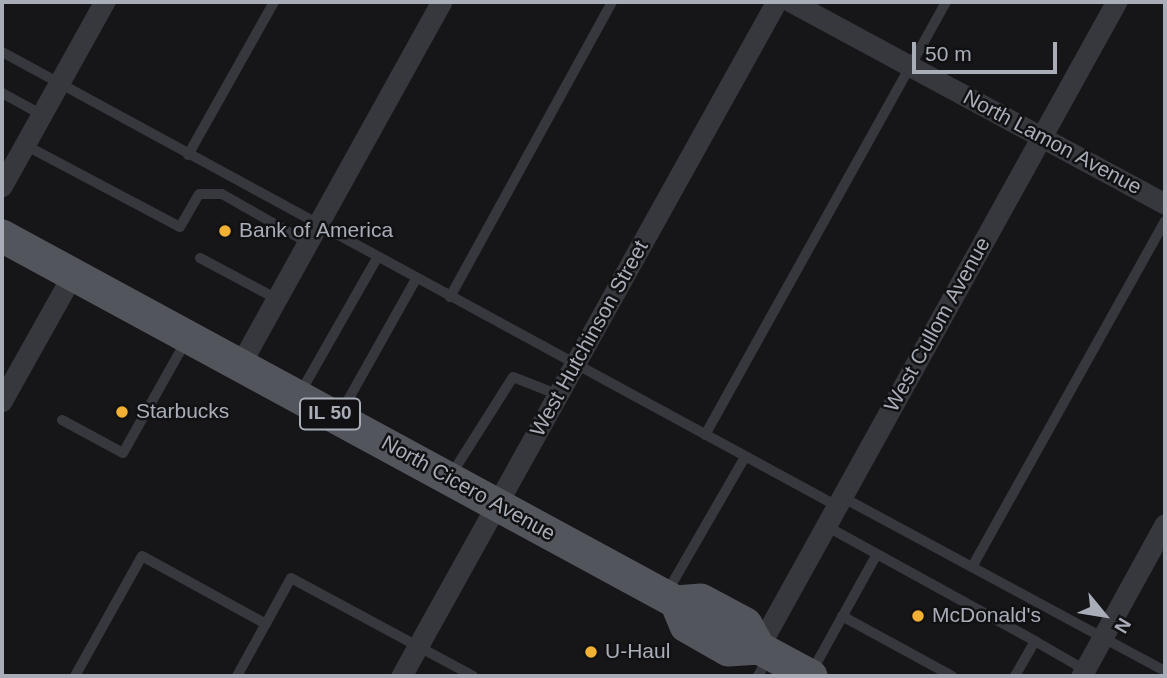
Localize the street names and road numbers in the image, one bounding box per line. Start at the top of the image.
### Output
street label: North Lamon Avenue [959,85,1145,201]
street label: West Cullom Avenue [880,233,996,417]
street label: West Hutchinson Street [526,237,654,441]
road number: IL 50 [300,398,360,430]
street label: North Cicero Avenue [377,431,559,547]

